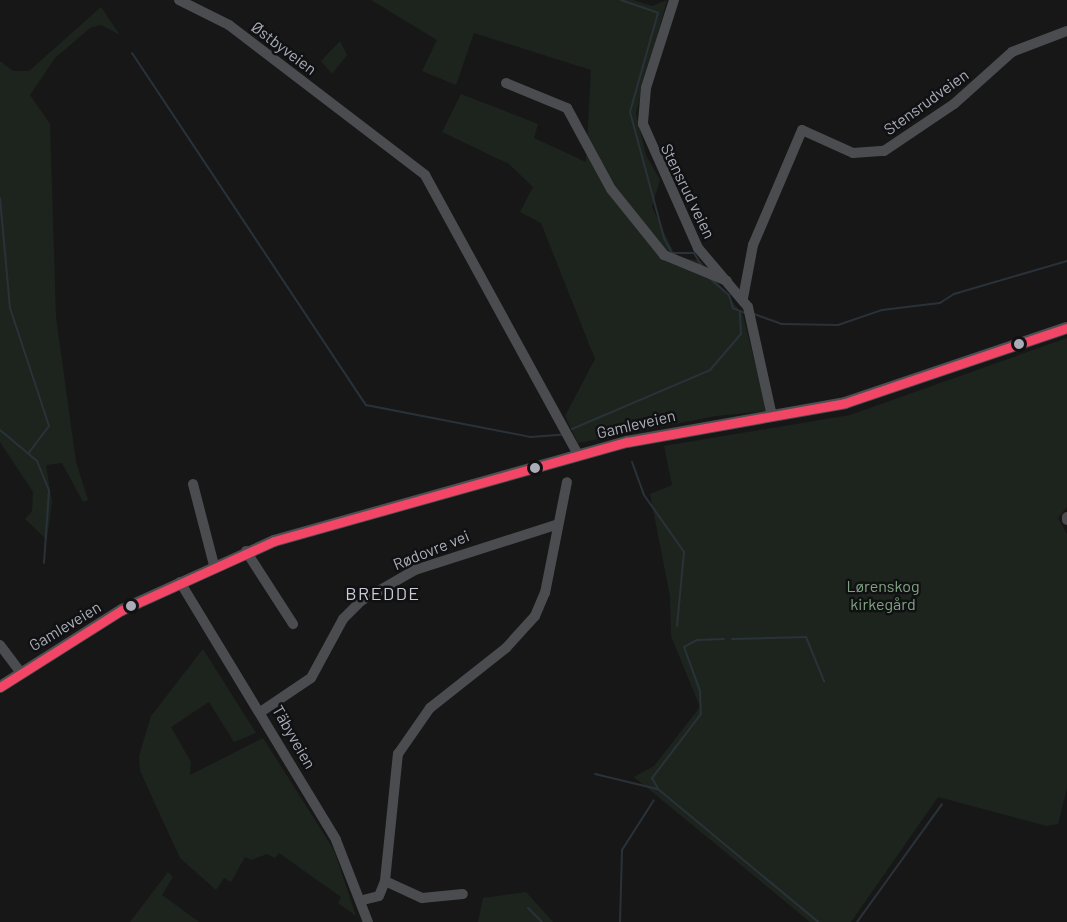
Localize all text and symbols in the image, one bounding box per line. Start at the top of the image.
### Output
street label: Østbyveien [248,17,320,79]
street label: Stensrudveien [880,65,972,139]
street label: Stensrud veien [657,140,719,242]
unlabelled marker [1013,338,1025,350]
street label: Gamleveien [595,406,677,442]
unlabelled marker [529,462,541,474]
street label: Rødovre vei [390,526,472,574]
park label: Lørenskog kirkegård [846,576,920,614]
district label: BREDDE [345,582,421,604]
street label: Gamleveien [26,597,104,655]
unlabelled marker [125,600,137,612]
street label: Täbyveien [268,702,320,772]

